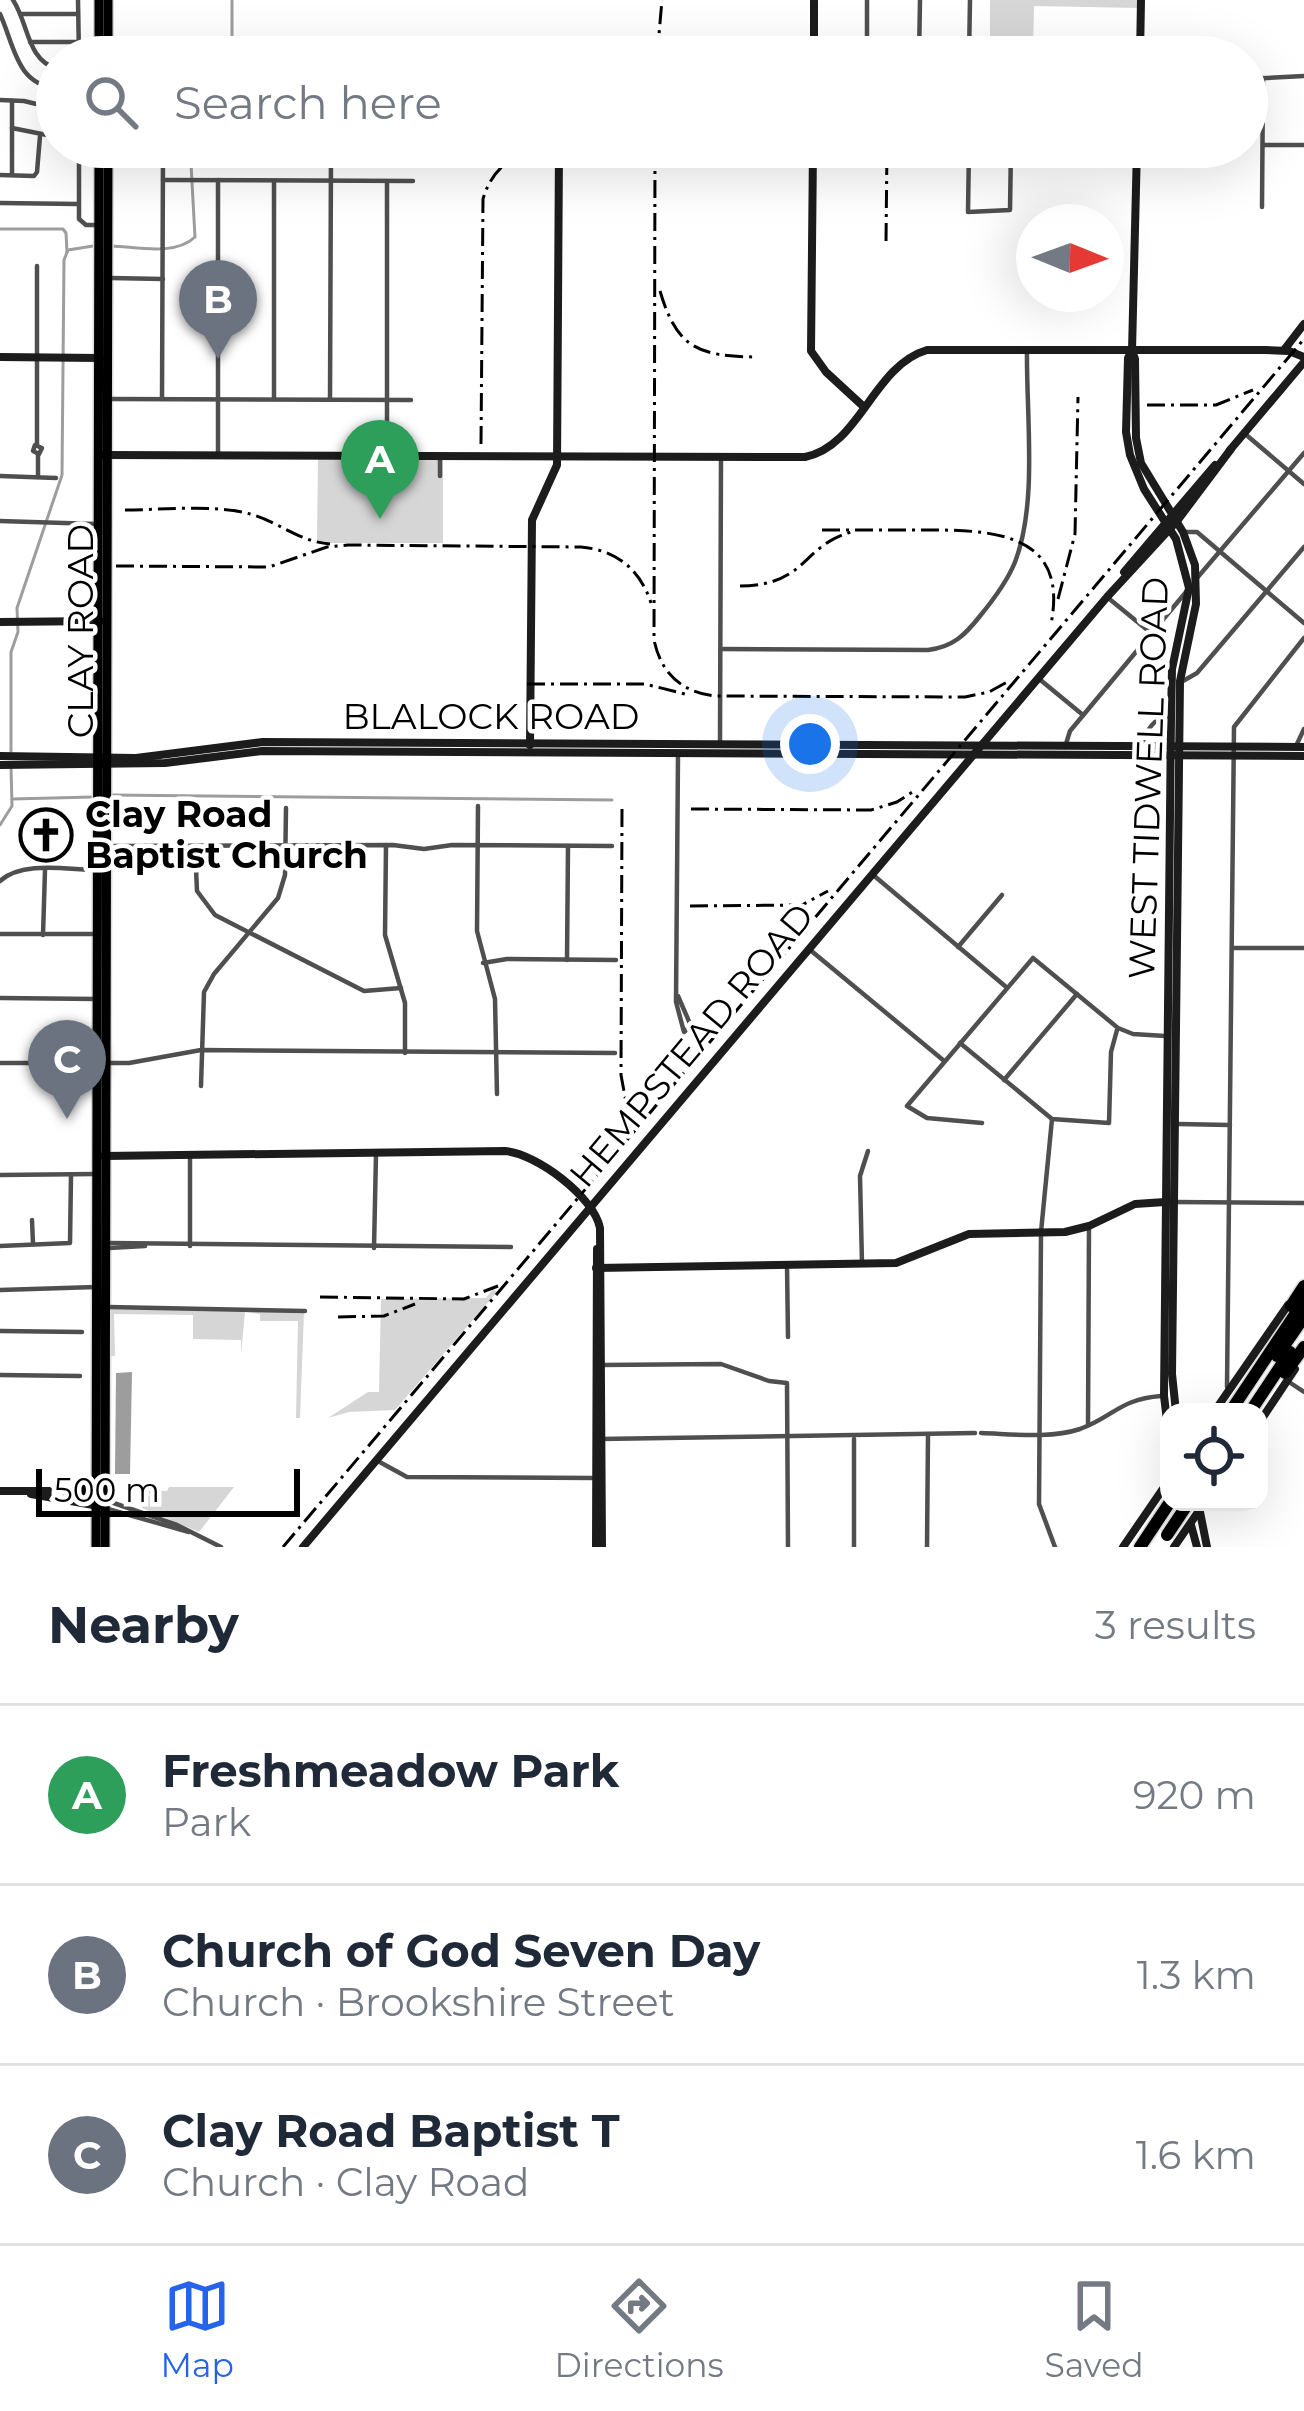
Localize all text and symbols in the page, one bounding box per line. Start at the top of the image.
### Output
search box [36,36,1268,168]
icon: search [78,69,144,135]
text: Search here [174,75,442,130]
north arrow [1016,204,1124,312]
pin: B [179,260,257,359]
pin: A [341,420,419,519]
street label: CLAY ROAD [58,524,102,738]
street label: WEST TIDWELL ROAD [1119,576,1177,980]
street label: BLALOCK ROAD [342,694,640,738]
your location [780,714,840,774]
place label: Clay Road Baptist Church [85,792,368,877]
church icon: Clay Road Baptist Church [18,807,74,863]
street label: HEMPSTEAD ROAD [560,894,822,1196]
pin: C [28,1020,106,1119]
map controls [1160,1403,1268,1511]
button: locate [1160,1403,1268,1511]
scale bar [36,1463,300,1516]
text: 500 m [54,1470,160,1510]
text: Nearby [48,1594,239,1656]
text: 3 results [1095,1601,1256,1649]
text: Freshmeadow Park [162,1743,619,1798]
text: A [72,1771,102,1819]
text: 920 m [1133,1771,1256,1819]
text: Park [162,1798,251,1846]
text: Church of God Seven Day [162,1923,760,1978]
text: B [72,1951,102,1999]
text: 1.3 km [1137,1951,1256,1999]
text: Church · Brookshire Street [162,1978,675,2026]
text: Clay Road Baptist T [162,2103,619,2158]
text: C [73,2131,101,2179]
text: 1.6 km [1136,2131,1256,2179]
text: Church · Clay Road [162,2158,529,2206]
tab: Map [160,2273,234,2385]
tab: Directions [555,2273,724,2385]
tab: Saved [1044,2273,1144,2385]

